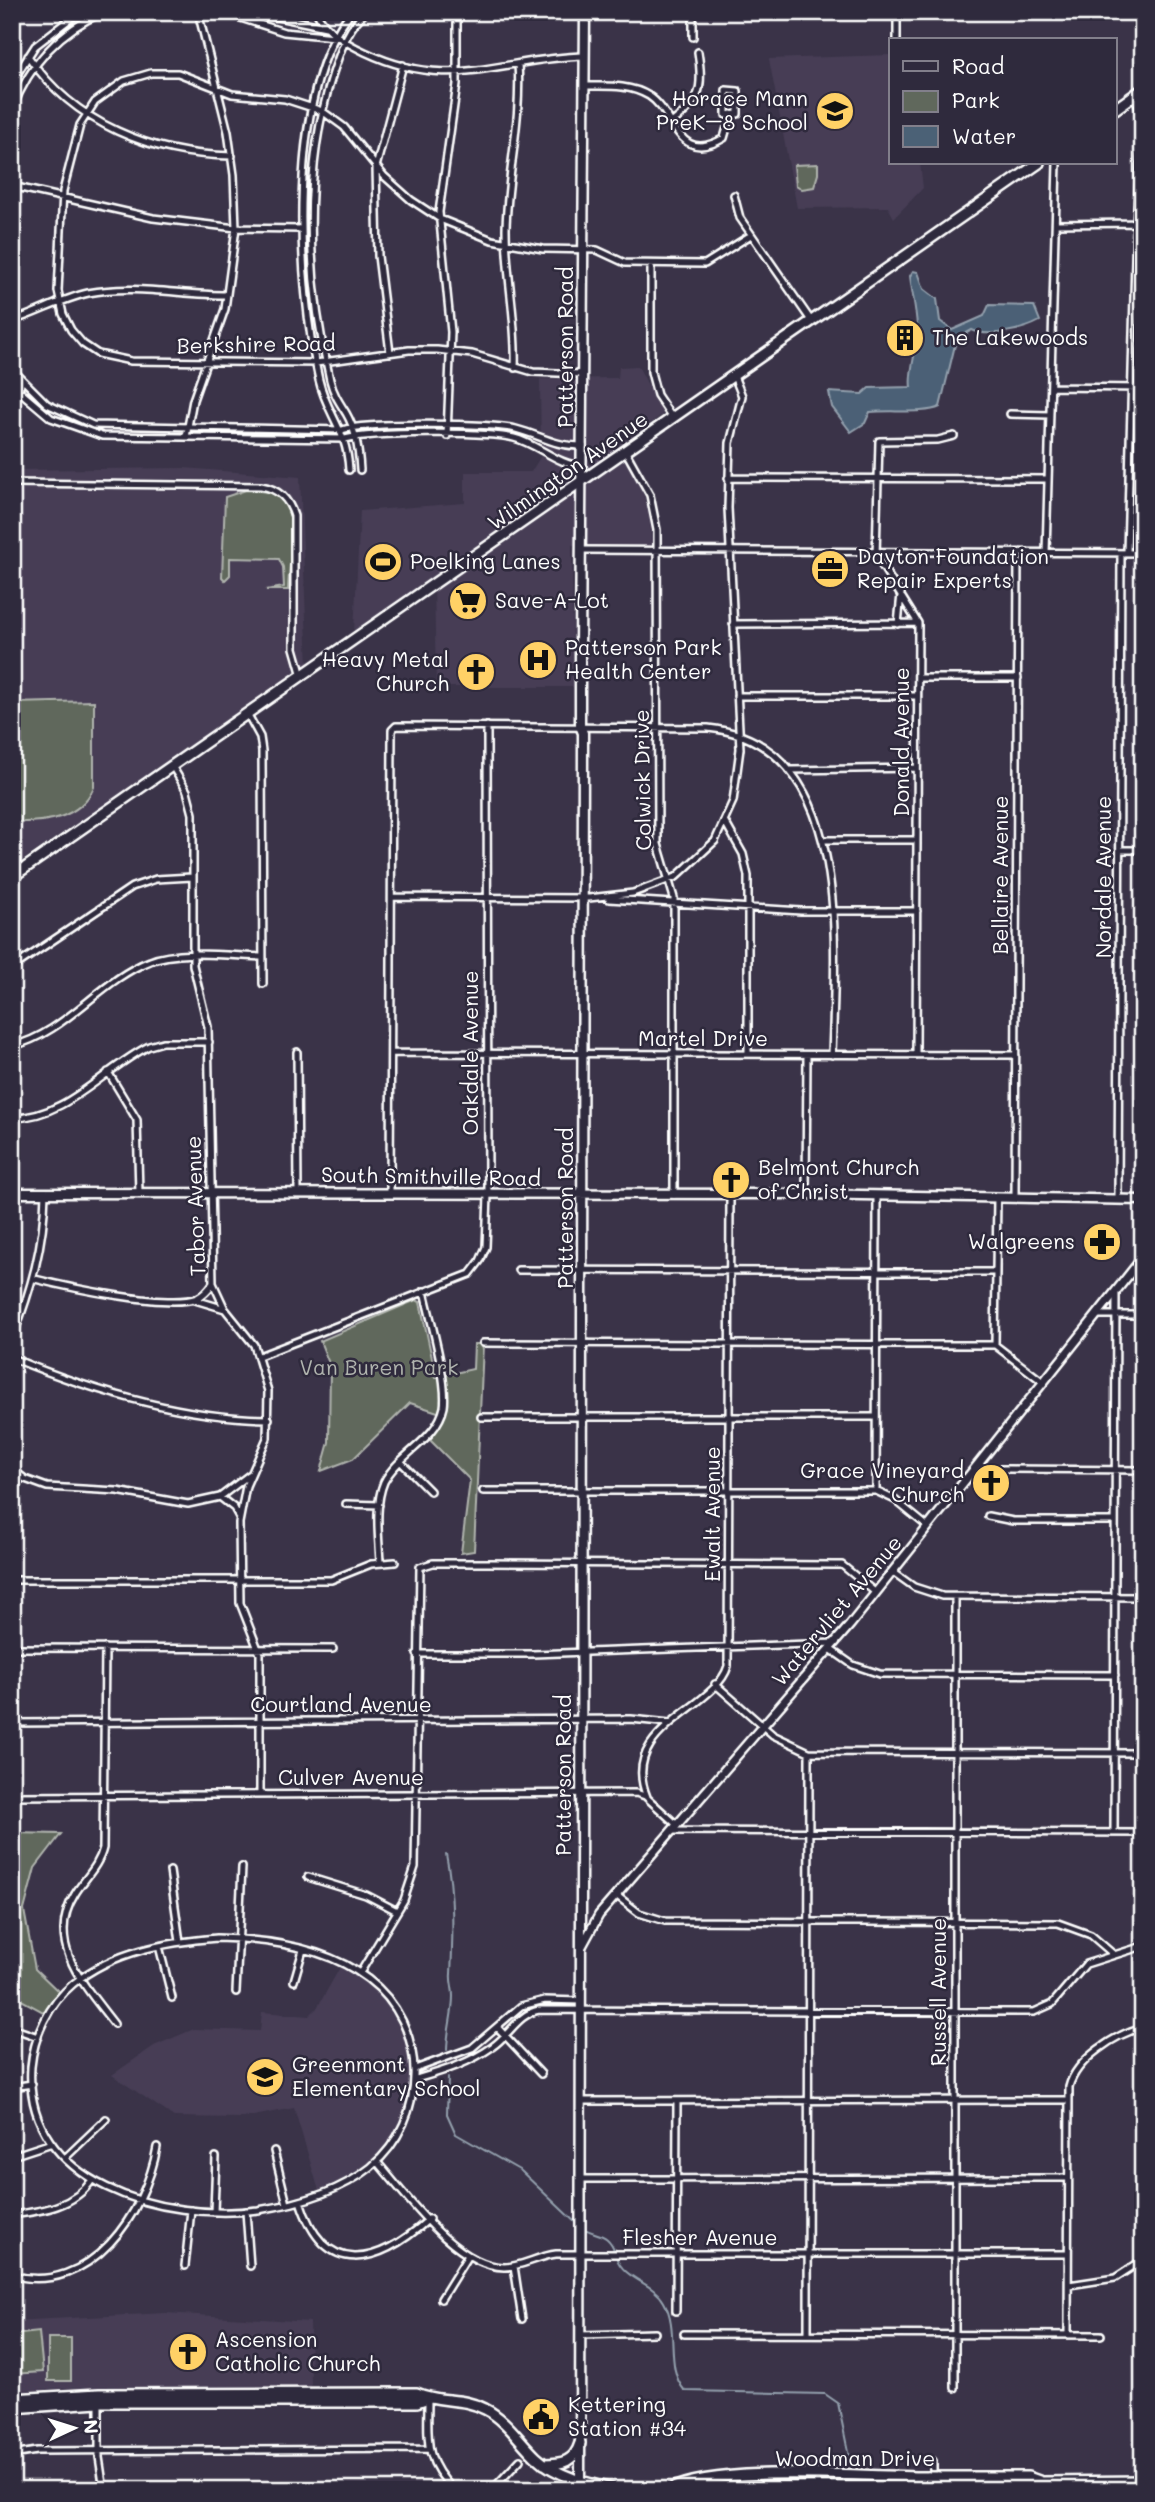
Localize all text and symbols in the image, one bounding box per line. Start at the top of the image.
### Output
legend [889,38,1116,164]
text: Road [952,52,1004,79]
place label: Horace Mann PreK–8 School [656,84,808,135]
text: Park [952,86,1000,113]
school or university icon: Horace Mann PreK–8 School [814,90,856,132]
text: Water [952,122,1016,149]
street label: Patterson Road [551,266,578,428]
building icon: The Lakewoods [884,317,926,359]
place label: The Lakewoods [932,323,1088,350]
street label: Berkshire Road [176,329,336,358]
street label: Wilmington Avenue [482,404,653,535]
sports icon: Poelking Lanes [362,541,404,583]
place label: Dayton Foundation Repair Experts [857,542,1049,593]
place label: Poelking Lanes [410,547,561,574]
office icon: Dayton Foundation Repair Experts [809,548,851,590]
supermarket icon: Save-A-Lot [447,580,489,622]
place label: Save-A-Lot [495,586,609,613]
place label: Patterson Park Health Center [565,633,722,684]
hospital icon: Patterson Park Health Center [517,639,559,681]
place label: Heavy Metal Church [322,645,449,696]
church icon: Heavy Metal Church [455,651,497,693]
street label: Donald Avenue [887,667,914,817]
street label: Colwick Drive [627,709,656,851]
street label: Bellaire Avenue [986,795,1013,955]
street label: Nordale Avenue [1089,796,1116,958]
street label: Oakdale Avenue [456,971,483,1135]
street label: Martel Drive [638,1024,768,1051]
street label: Patterson Road [551,1127,578,1289]
street label: Tabor Avenue [179,1135,210,1277]
place label: Belmont Church of Christ [758,1153,919,1204]
church icon: Belmont Church of Christ [710,1159,752,1201]
street label: South Smithville Road [321,1160,541,1191]
pharmacy icon: Walgreens [1081,1221,1123,1263]
place label: Walgreens [968,1227,1075,1254]
park label: Van Buren Park [300,1353,458,1380]
street label: Ewalt Avenue [698,1446,725,1582]
place label: Grace Vineyard Church [800,1456,964,1507]
church icon: Grace Vineyard Church [970,1462,1012,1504]
street label: Watervliet Avenue [765,1529,907,1691]
street label: Courtland Avenue [250,1690,432,1717]
street label: Patterson Road [549,1694,576,1856]
street label: Culver Avenue [278,1763,424,1790]
street label: Russell Avenue [924,1918,951,2066]
place label: Greenmont Elementary School [292,2050,480,2101]
school or university icon: Greenmont Elementary School [244,2056,286,2098]
street label: Flesher Avenue [623,2223,777,2250]
place label: Ascension Catholic Church [215,2325,380,2376]
church icon: Ascension Catholic Church [167,2331,209,2373]
place label: Kettering Station #34 [568,2390,687,2441]
north arrow [38,2394,108,2464]
public building icon: Kettering Station #34 [520,2396,562,2438]
text: N [78,2419,104,2435]
street label: Woodman Drive [775,2444,935,2471]

